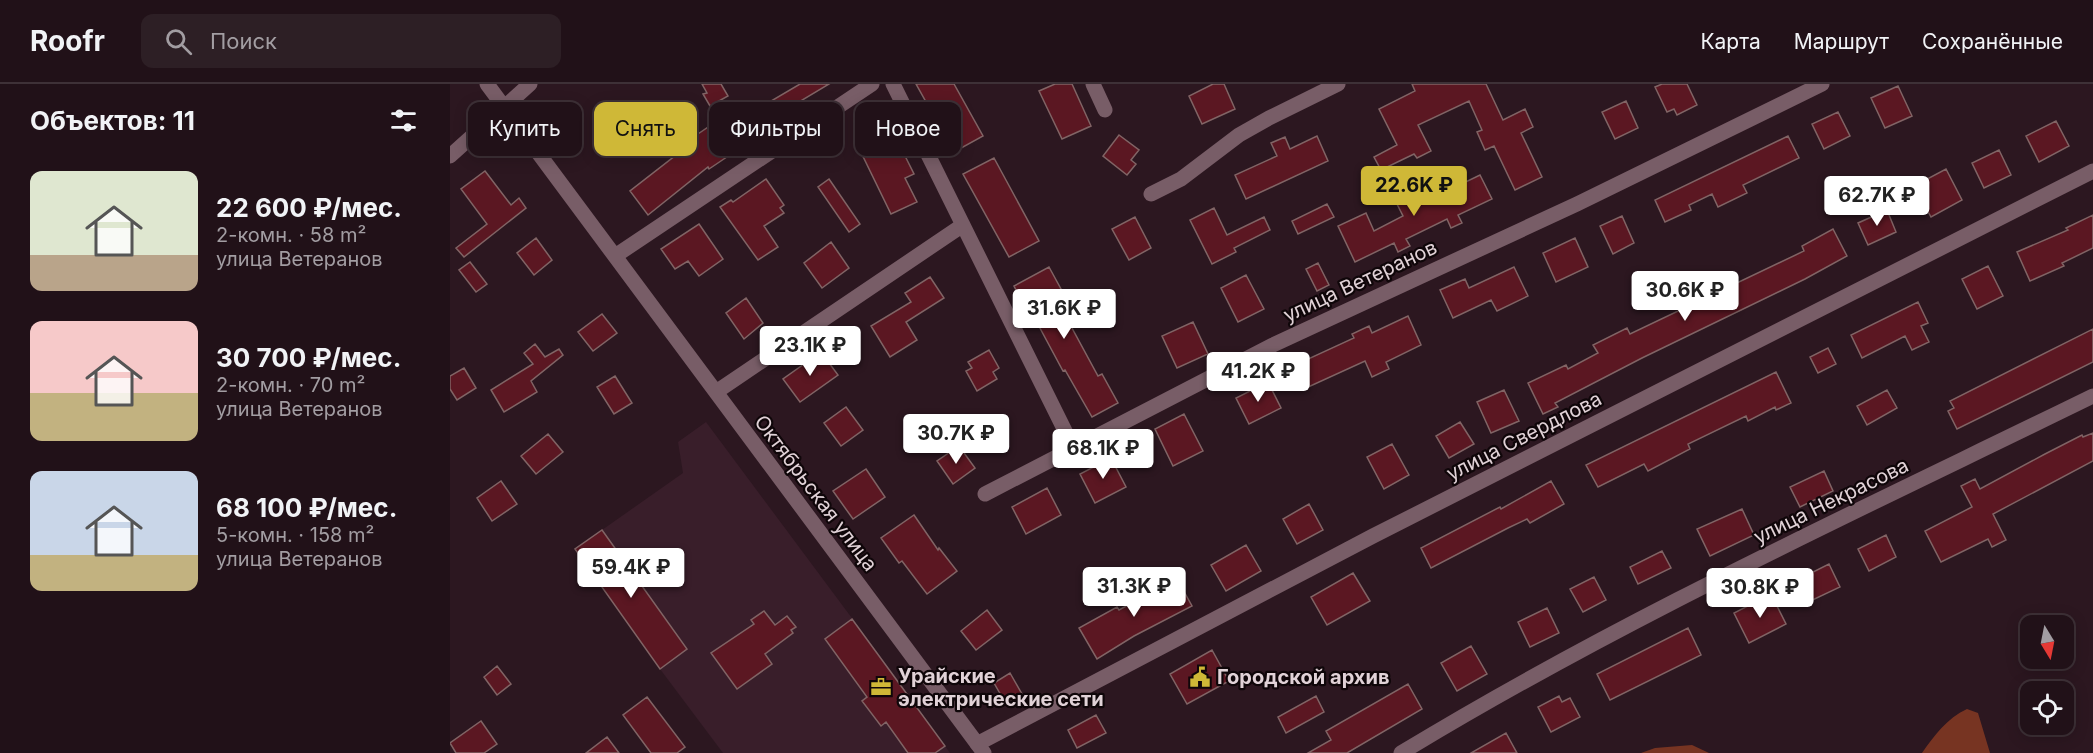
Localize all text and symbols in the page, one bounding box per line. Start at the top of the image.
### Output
search box [141,14,561,68]
text: Roofr [30,24,105,58]
icon: search [162,25,195,58]
text: Поиск [210,28,277,54]
text: Карта [1700,29,1761,54]
text: Маршрут [1794,29,1889,54]
text: Сохранённые [1922,29,2063,54]
chip: Купить [468,102,582,156]
chip: Снять [594,102,697,156]
chip: Фильтры [709,102,843,156]
chip: Новое [855,102,961,156]
icon: filters [387,104,420,137]
text: Объектов: 11 [30,105,195,136]
pin: 22.6K ₽ [1359,166,1469,217]
text: 22.6K ₽ [1375,173,1453,197]
pin: 62.7K ₽ [1822,176,1932,227]
text: 62.7K ₽ [1838,183,1916,207]
text: 22 600 ₽/мес. [216,192,402,223]
icon: home [78,195,150,267]
text: 2-комн. · 58 m² [216,223,366,247]
street label: улица Ветеранов [1279,235,1441,327]
text: улица Ветеранов [216,247,383,271]
pin: 30.6K ₽ [1630,271,1740,322]
text: 30.6K ₽ [1646,278,1724,302]
pin: 31.6K ₽ [1009,289,1119,340]
text: 31.6K ₽ [1027,296,1101,320]
pin: 23.1K ₽ [755,326,865,377]
text: 23.1K ₽ [774,333,846,357]
text: 30 700 ₽/мес. [216,342,401,373]
icon: home [78,345,150,417]
pin: 41.2K ₽ [1203,352,1313,403]
text: 41.2K ₽ [1221,359,1295,383]
text: 2-комн. · 70 m² [216,373,365,397]
street label: улица Свердлова [1442,387,1606,485]
text: улица Ветеранов [216,397,383,421]
street label: Октябрьская улица [750,410,882,576]
pin: 30.7K ₽ [901,414,1011,465]
text: 30.7K ₽ [917,421,995,445]
pin: 68.1K ₽ [1048,429,1158,480]
text: 68.1K ₽ [1066,436,1140,460]
street label: улица Некрасова [1750,453,1912,549]
text: 68 100 ₽/мес. [216,492,397,523]
icon: home [78,495,150,567]
text: 5-комн. · 158 m² [216,523,374,547]
text: улица Ветеранов [216,547,383,571]
pin: 59.4K ₽ [576,548,686,599]
text: 59.4K ₽ [591,555,671,579]
pin: 31.3K ₽ [1079,567,1189,618]
pin: 30.8K ₽ [1705,568,1815,619]
text: 31.3K ₽ [1097,574,1171,598]
text: 30.8K ₽ [1721,575,1799,599]
north arrow [2020,615,2074,669]
map controls [2020,615,2074,735]
place label: Урайские электрические сети [898,664,1104,711]
public building icon: Городской архив [1188,665,1212,689]
place label: Городской архив [1217,665,1389,689]
office icon: Урайские электрические сети [869,675,893,699]
button: locate [2020,681,2074,735]

